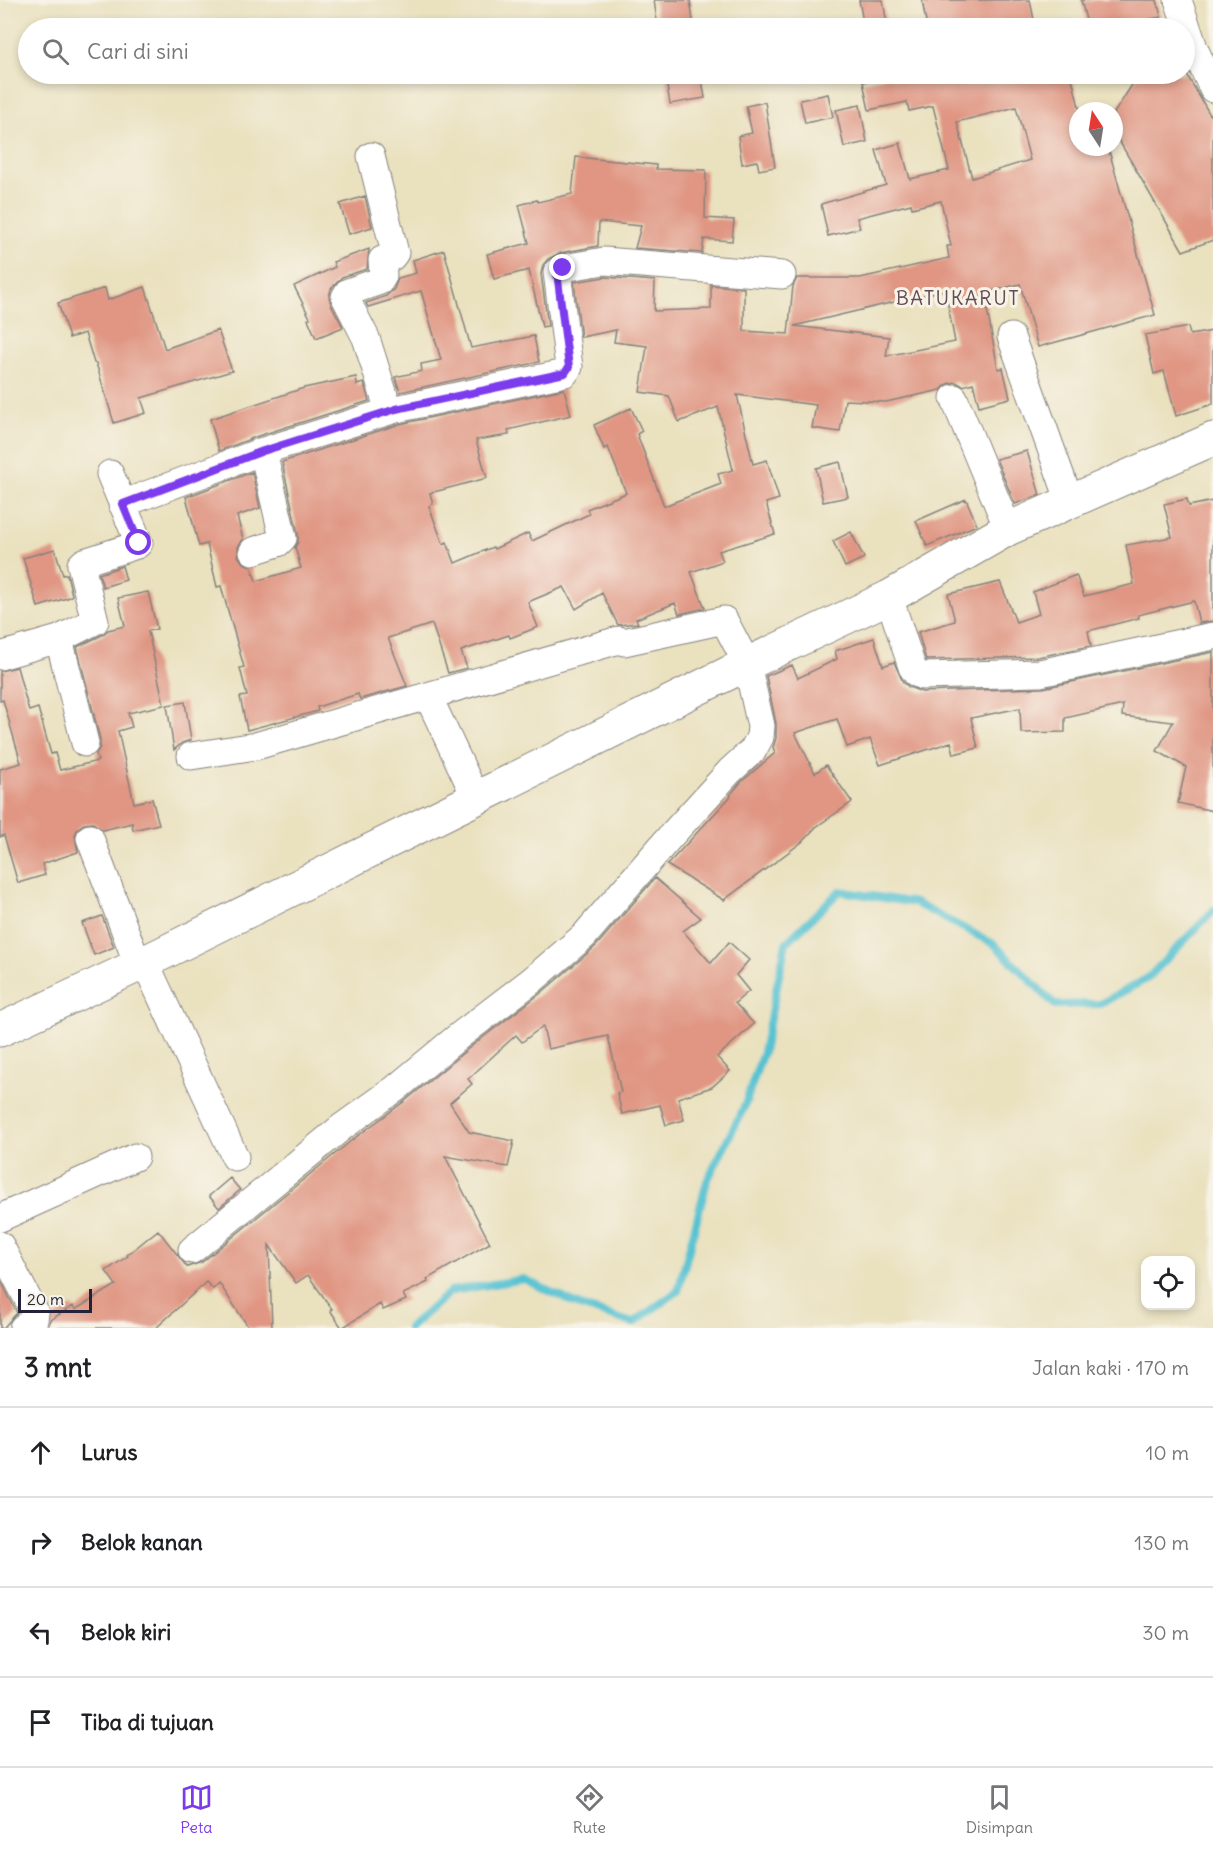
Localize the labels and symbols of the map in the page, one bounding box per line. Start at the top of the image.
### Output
north arrow [1069,102,1123,156]
route end [549,254,575,280]
district label: BATUKARUT [896,285,1020,310]
route start [125,529,151,555]
scale bar [18,1286,92,1314]

